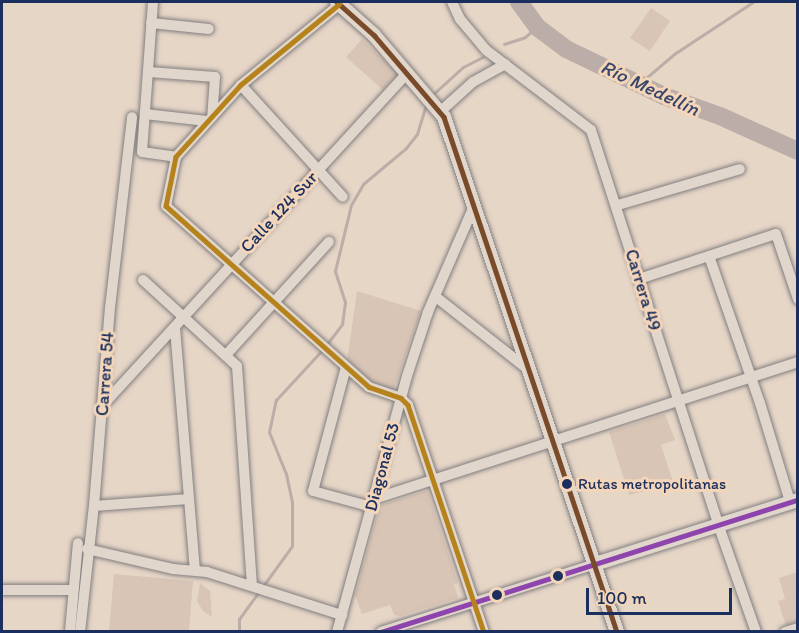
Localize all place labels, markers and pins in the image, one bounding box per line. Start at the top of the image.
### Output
place label: Rutas metropolitanas [578,474,726,494]
marker: Rutas metropolitanas [561,478,573,490]
unlabelled marker [552,570,564,582]
unlabelled marker [491,589,503,601]

